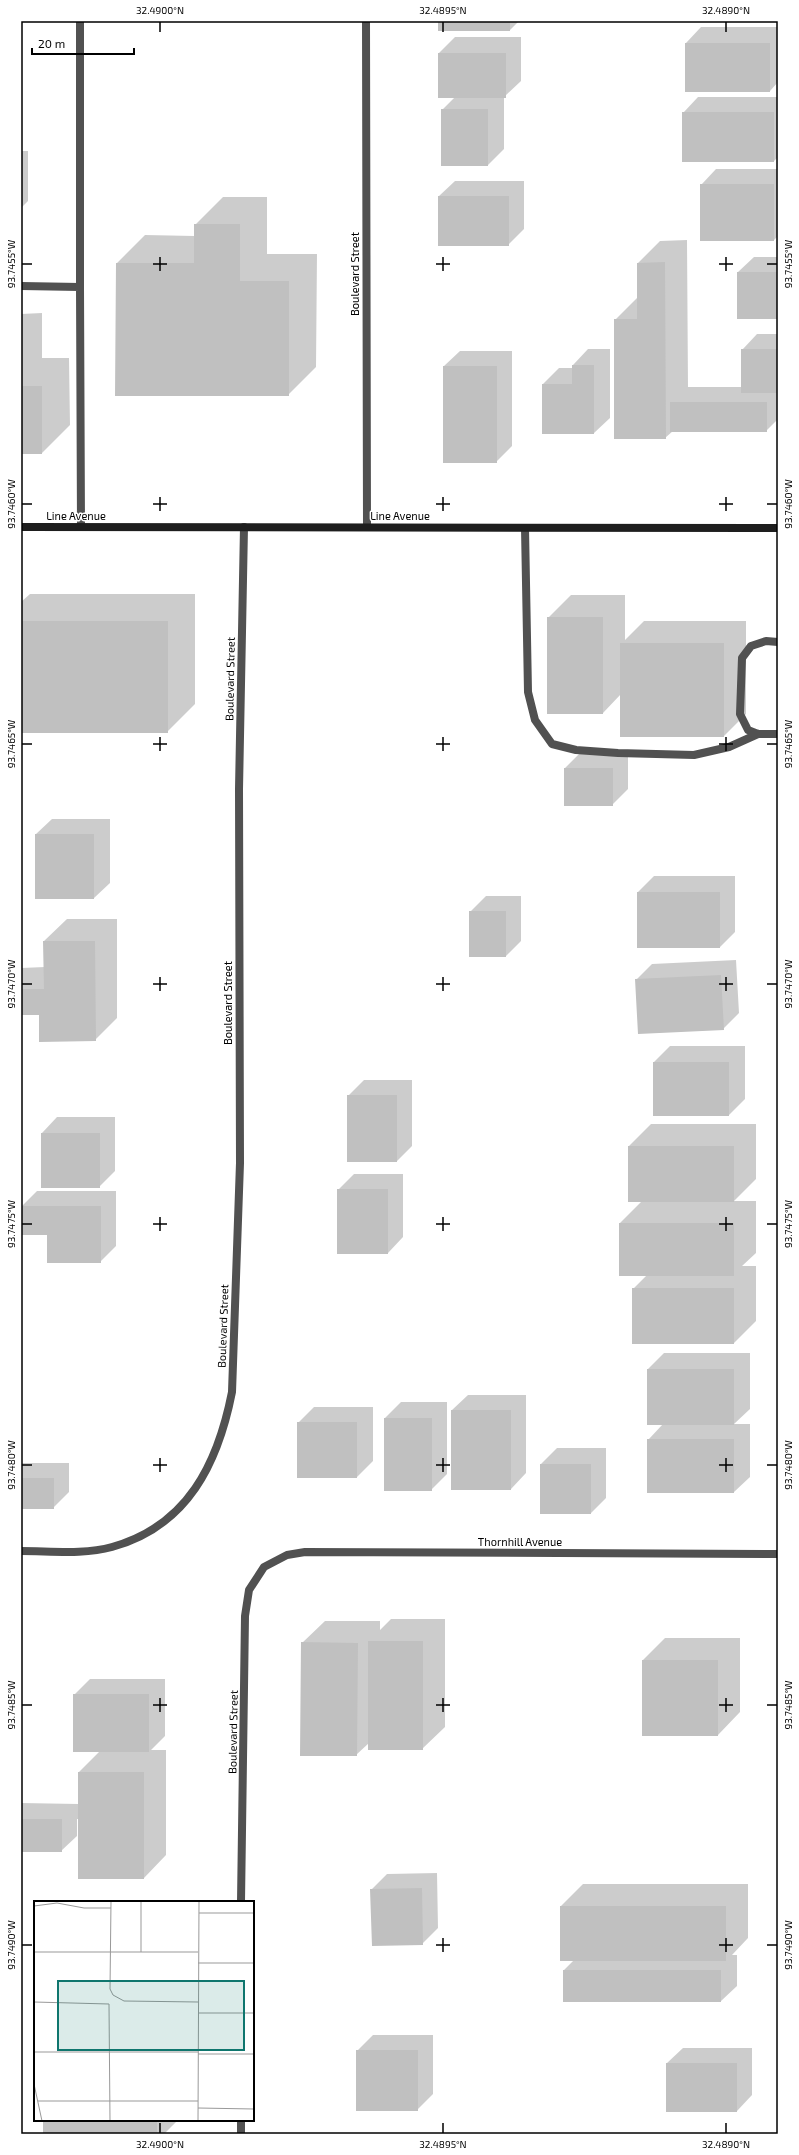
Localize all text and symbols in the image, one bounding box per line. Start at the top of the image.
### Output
text: 32.4900°N [136,4,184,16]
text: 32.4895°N [419,4,467,16]
text: 32.4890°N [702,4,750,16]
scale bar [32,30,134,56]
text: 20 m [38,36,65,50]
street label: Boulevard Street [348,232,361,316]
text: 93.7455°W [5,239,17,288]
text: 93.7455°W [782,239,794,288]
text: 93.7460°W [5,479,17,529]
text: 93.7460°W [782,479,794,529]
street label: Line Avenue [46,509,106,522]
street label: Line Avenue [370,509,430,522]
street label: Boulevard Street [222,637,237,721]
text: 93.7465°W [5,719,17,768]
text: 93.7465°W [782,719,794,768]
text: 93.7470°W [5,959,17,1008]
text: 93.7470°W [782,959,794,1008]
street label: Boulevard Street [221,961,234,1045]
text: 93.7475°W [5,1199,17,1248]
text: 93.7475°W [782,1199,794,1248]
street label: Boulevard Street [215,1284,230,1368]
text: 93.7480°W [5,1440,17,1490]
text: 93.7480°W [782,1440,794,1490]
street label: Thornhill Avenue [478,1535,562,1548]
text: 93.7485°W [5,1680,17,1730]
text: 93.7485°W [782,1680,794,1730]
street label: Boulevard Street [225,1690,240,1774]
inset map [34,1901,254,2121]
text: 93.7490°W [5,1920,17,1970]
text: 93.7490°W [782,1920,794,1970]
text: 32.4900°N [136,2138,184,2150]
text: 32.4895°N [419,2138,467,2150]
text: 32.4890°N [702,2138,750,2150]

